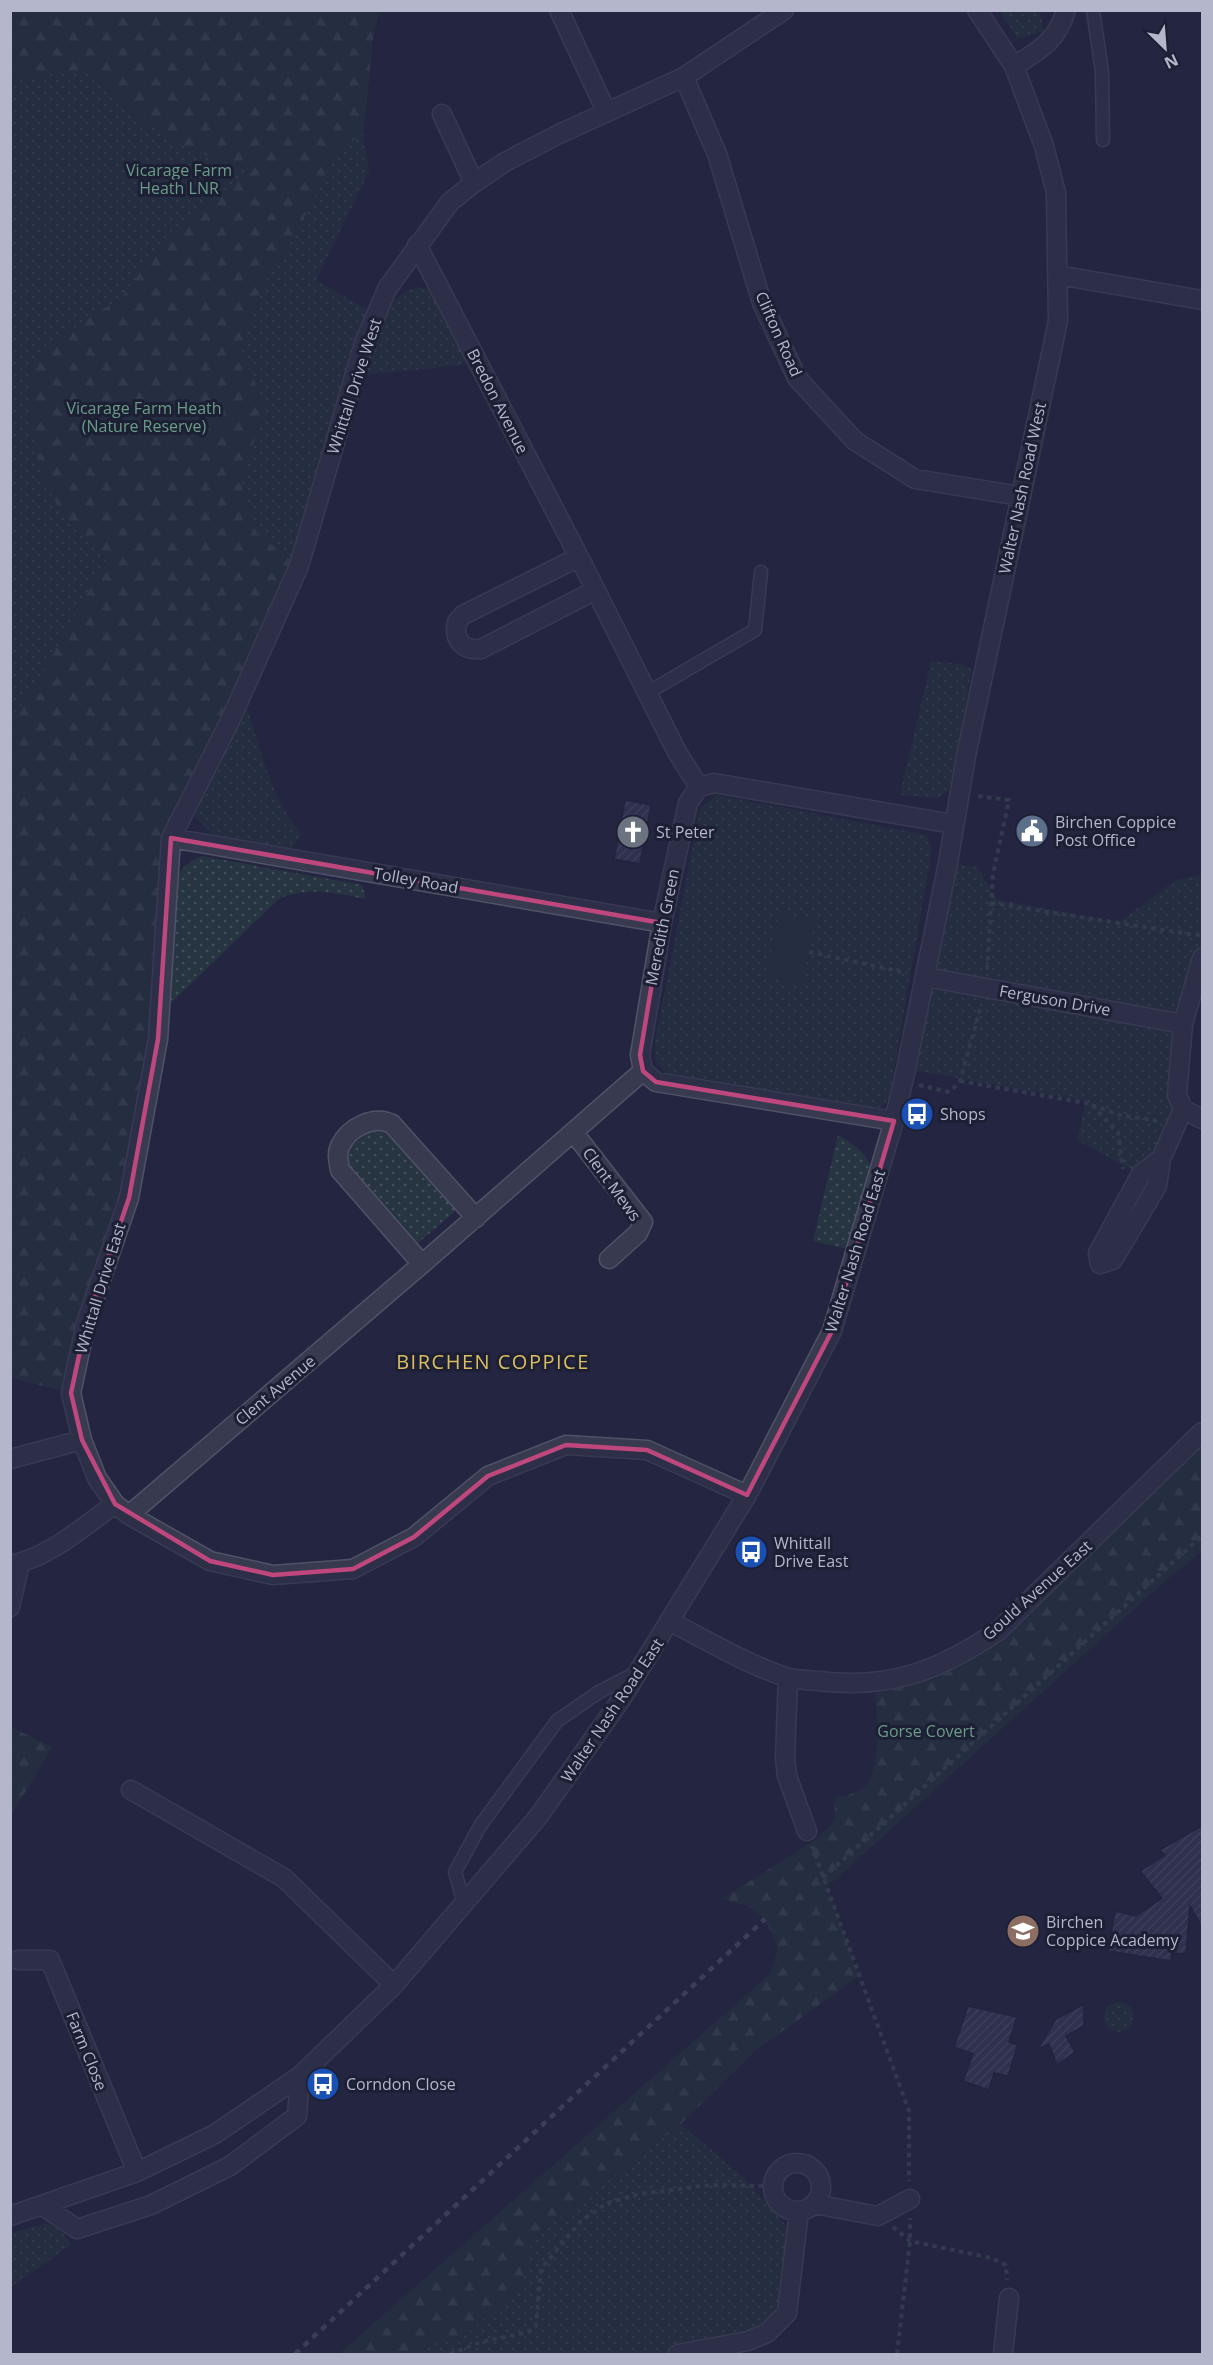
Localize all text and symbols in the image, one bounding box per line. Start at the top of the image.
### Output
north arrow [1135,18,1195,78]
text: N [1161,49,1182,74]
park label: Vicarage Farm Heath LNR [126,159,232,199]
street label: Clifton Road [750,288,808,380]
street label: Whittall Drive West [322,315,386,457]
street label: Bredon Avenue [462,345,534,457]
park label: Vicarage Farm Heath (Nature Reserve) [66,397,222,437]
street label: Walter Nash Road West [993,400,1051,576]
place label: Birchen Coppice Post Office [1055,811,1176,851]
public building icon: Birchen Coppice Post Office [1014,813,1050,849]
church icon: St Peter [615,814,651,850]
place label: St Peter [656,821,715,843]
street label: Tolley Road [372,862,460,898]
street label: Meredith Green [640,867,684,987]
street label: Ferguson Drive [998,979,1112,1021]
bus stop icon: Shops [899,1096,935,1132]
place label: Shops [940,1103,986,1125]
street label: Clent Mews [578,1143,646,1225]
street label: Walter Nash Road East [820,1167,890,1335]
street label: Whittall Drive East [70,1220,130,1356]
district label: BIRCHEN COPPICE [396,1348,590,1375]
street label: Clent Avenue [230,1350,320,1430]
place label: Whittall Drive East [774,1532,849,1572]
bus stop icon: Whittall Drive East [733,1534,769,1570]
street label: Gould Avenue East [978,1535,1097,1645]
street label: Walter Nash Road East [556,1634,669,1786]
park label: Gorse Covert [877,1720,975,1742]
place label: Birchen Coppice Academy [1046,1911,1179,1951]
school or university icon: Birchen Coppice Academy [1005,1913,1041,1949]
street label: Farm Close [61,2008,113,2094]
bus stop icon: Corndon Close [305,2066,341,2102]
place label: Corndon Close [346,2073,456,2095]

